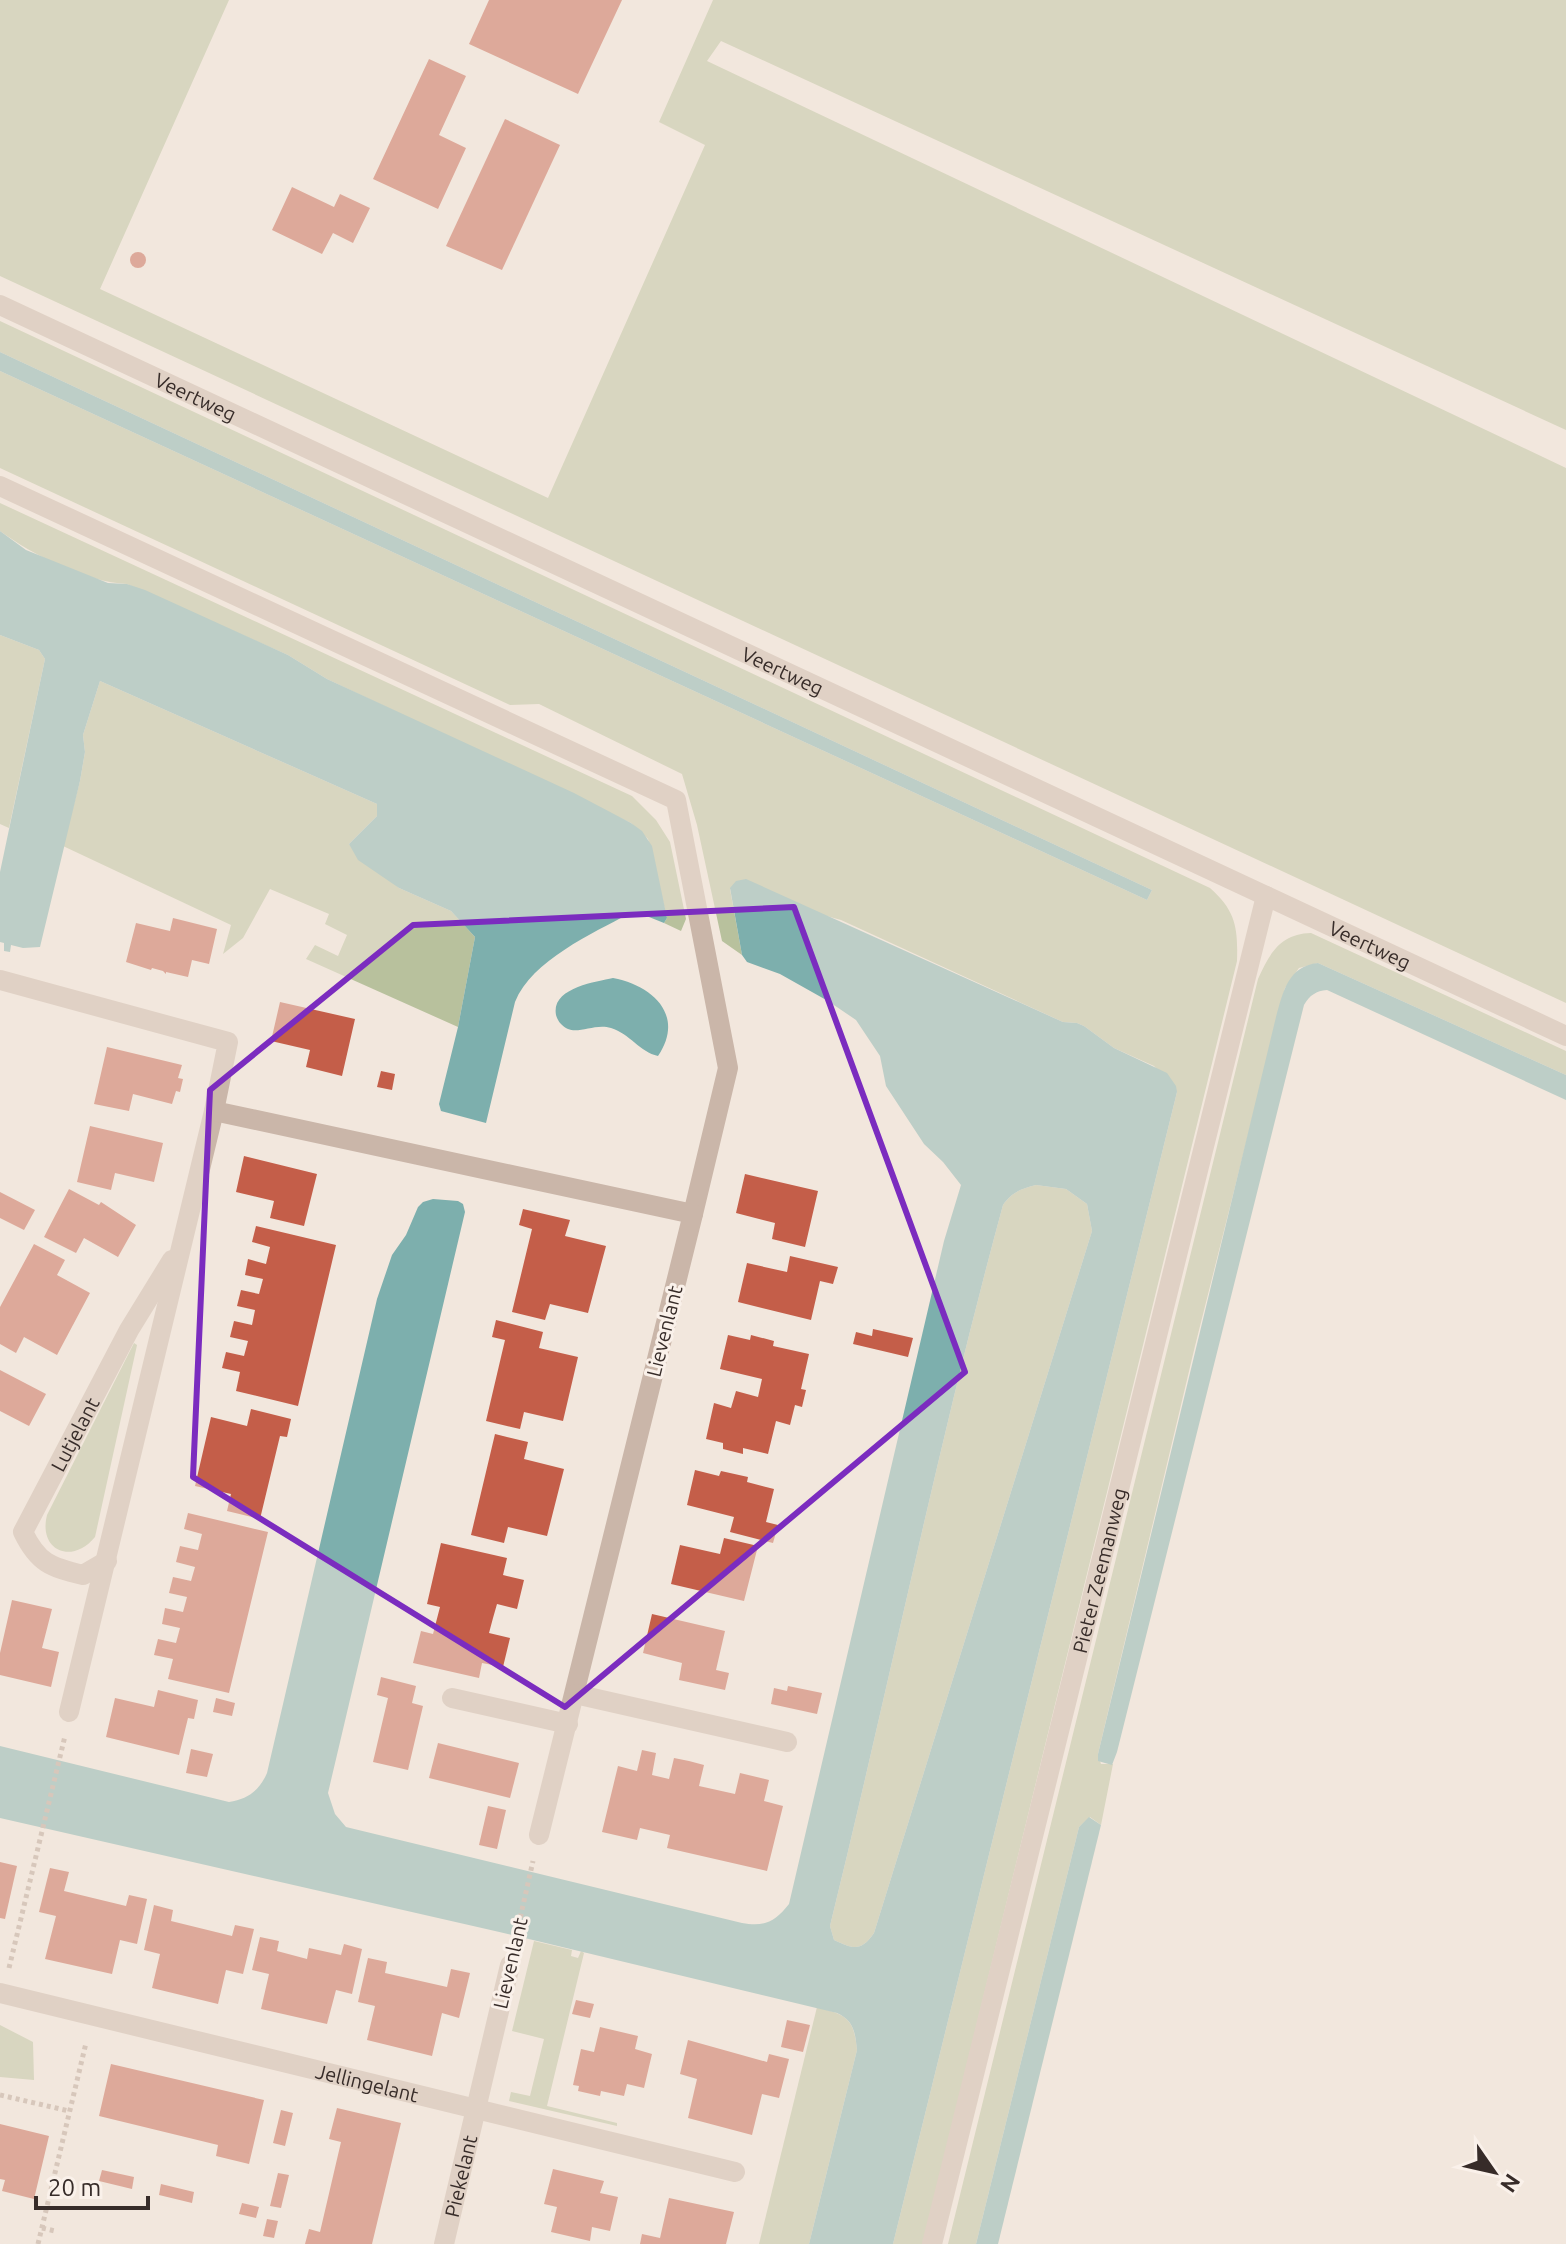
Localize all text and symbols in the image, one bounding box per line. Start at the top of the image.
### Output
street label: Veertweg [151,367,240,425]
street label: Veertweg [738,642,827,699]
street label: Veertweg [1326,916,1415,973]
street label: Lievenlant [642,1283,686,1379]
street label: Lutjelant [46,1393,103,1475]
street label: Pieter Zeemanweg [1067,1485,1130,1655]
street label: Lievenlant [488,1915,532,2011]
street label: Jellingelant [313,2059,421,2106]
street label: Piekelant [439,2132,481,2219]
north arrow [1454,2132,1534,2212]
scale bar [36,2160,148,2210]
text: N [1496,2170,1526,2197]
text: 20 m [48,2174,101,2201]

